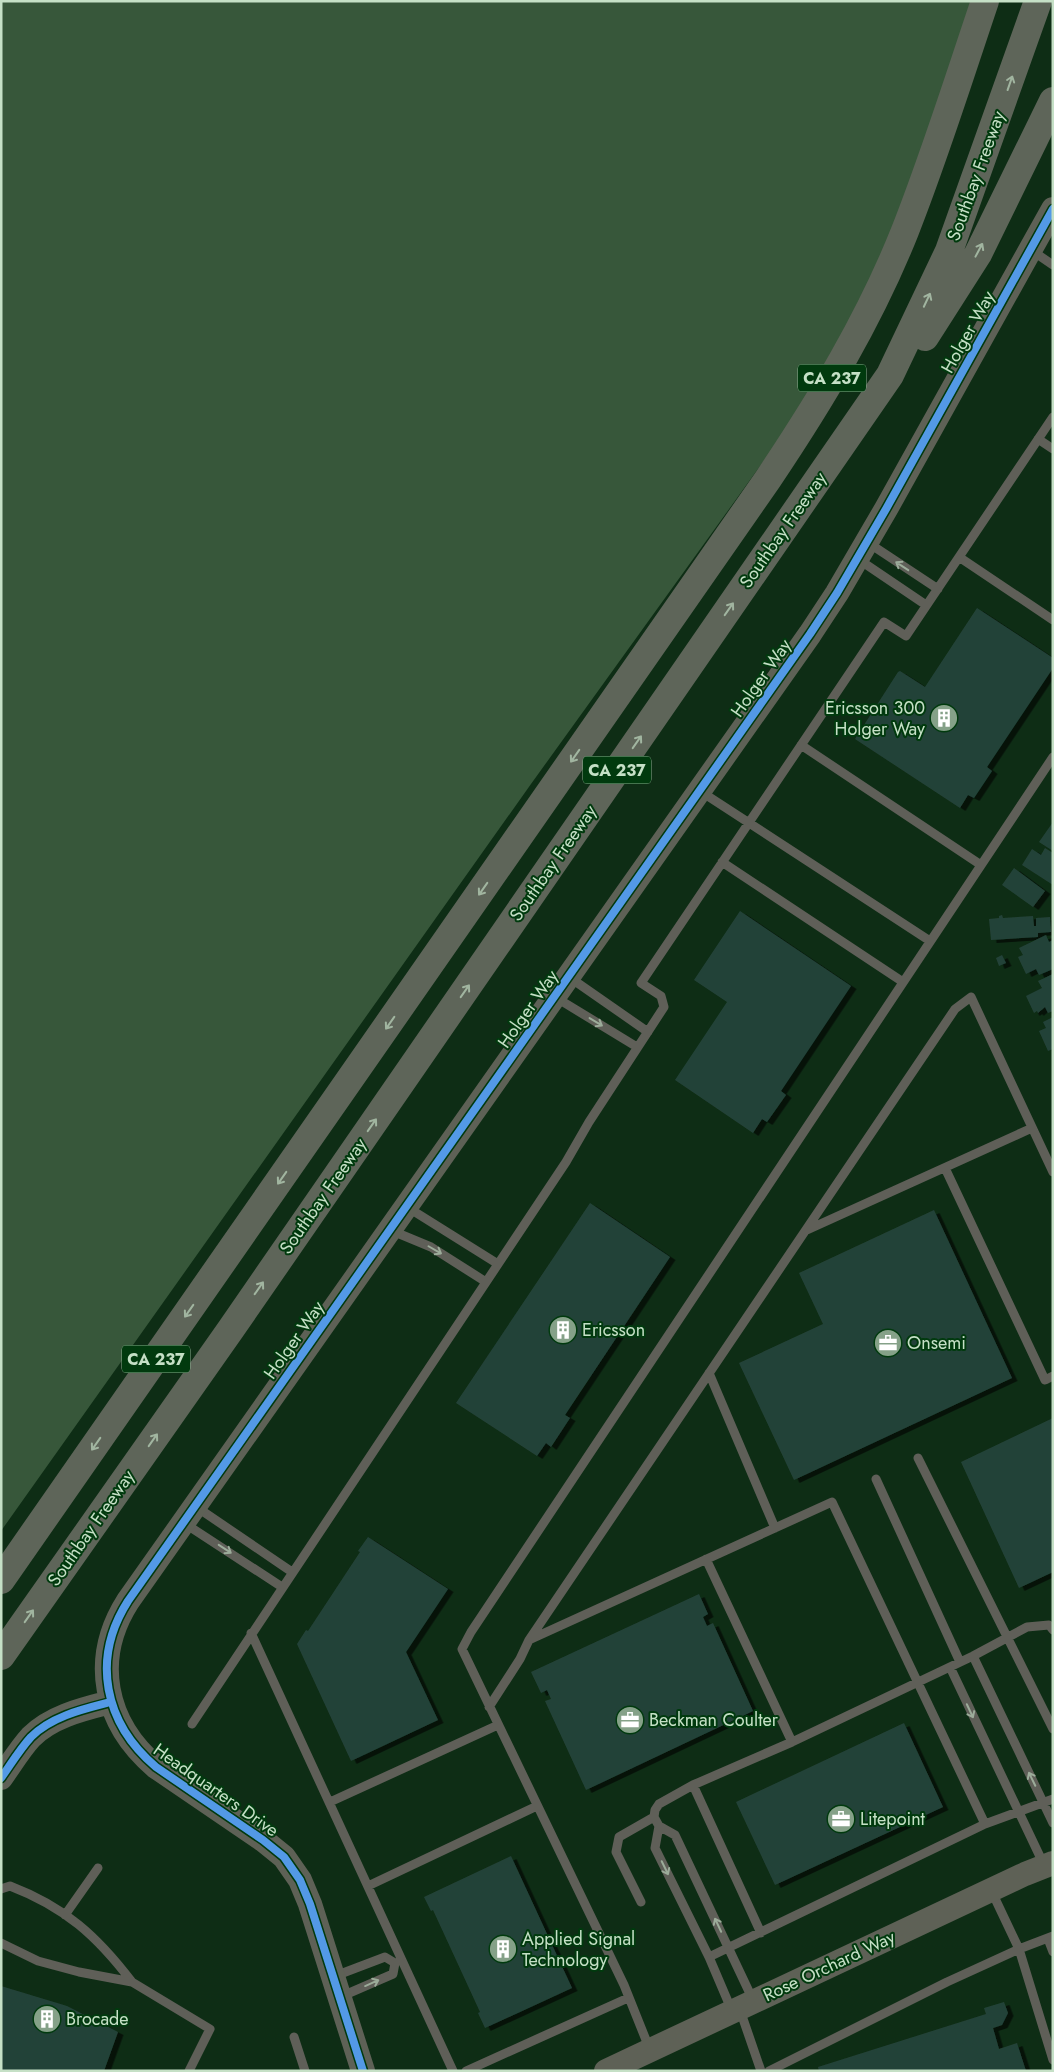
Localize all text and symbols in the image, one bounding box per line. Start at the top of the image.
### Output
one-way arrow [1006,75,1015,91]
street label: Southbay Freeway [940,107,1012,245]
one-way arrow [974,243,984,258]
street label: Holger Way [935,286,1001,378]
one-way arrow [922,293,932,308]
road number: CA 237 [798,364,866,392]
street label: Southbay Freeway [733,467,833,593]
one-way arrow [896,560,910,570]
one-way arrow [724,602,734,616]
street label: Holger Way [724,633,798,723]
place label: Ericsson 300 Holger Way [825,695,925,742]
building icon: Ericsson 300 Holger Way [929,703,959,733]
one-way arrow [632,735,642,749]
one-way arrow [570,749,580,763]
road number: CA 237 [583,756,651,784]
street label: Southbay Freeway [503,800,603,926]
one-way arrow [478,882,488,896]
street label: Holger Way [491,964,565,1054]
one-way arrow [460,984,470,998]
one-way arrow [385,1015,395,1029]
one-way arrow [589,1018,603,1028]
one-way arrow [367,1118,377,1132]
street label: Southbay Freeway [273,1133,373,1259]
one-way arrow [277,1171,287,1185]
one-way arrow [427,1245,441,1255]
one-way arrow [254,1282,264,1296]
street label: Holger Way [257,1295,331,1385]
one-way arrow [184,1304,194,1318]
building icon: Ericsson [548,1315,578,1345]
place label: Ericsson [582,1317,645,1343]
office icon: Onsemi [873,1328,903,1358]
place label: Onsemi [907,1330,966,1356]
road number: CA 237 [122,1346,190,1372]
one-way arrow [148,1433,158,1447]
one-way arrow [91,1437,101,1451]
street label: Southbay Freeway [41,1465,141,1591]
one-way arrow [217,1544,231,1554]
one-way arrow [24,1609,34,1623]
one-way arrow [966,1703,976,1718]
office icon: Beckman Coulter [615,1705,645,1735]
place label: Beckman Coulter [649,1707,779,1733]
street label: Headquarters Drive [148,1737,284,1843]
one-way arrow [1026,1772,1036,1787]
office icon: Litepoint [826,1804,856,1834]
place label: Litepoint [860,1806,926,1832]
one-way arrow [661,1860,670,1875]
one-way arrow [713,1918,722,1933]
street label: Rose Orchard Way [759,1924,899,2008]
place label: Applied Signal Technology [522,1926,635,1973]
building icon: Applied Signal Technology [488,1934,518,1964]
one-way arrow [364,1978,379,1988]
building icon: Brocade [32,2004,62,2034]
place label: Brocade [66,2006,129,2032]

